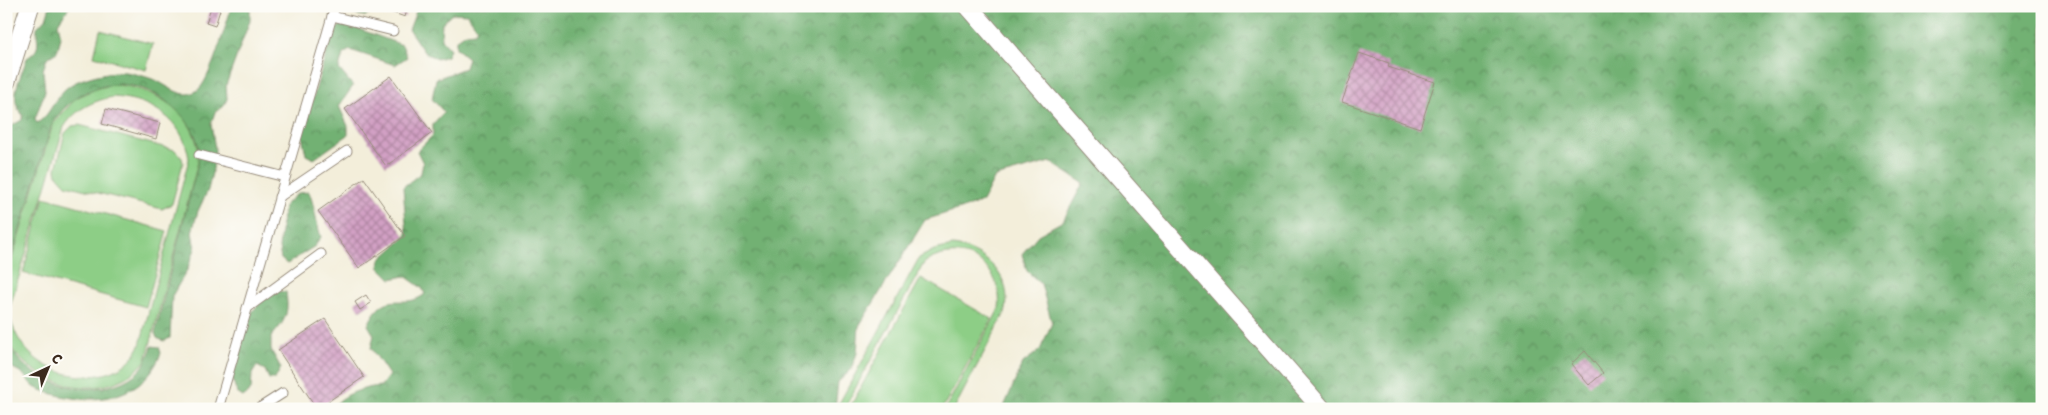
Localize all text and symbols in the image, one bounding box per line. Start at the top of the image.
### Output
north arrow [22,342,72,392]
text: С [48,349,66,368]

